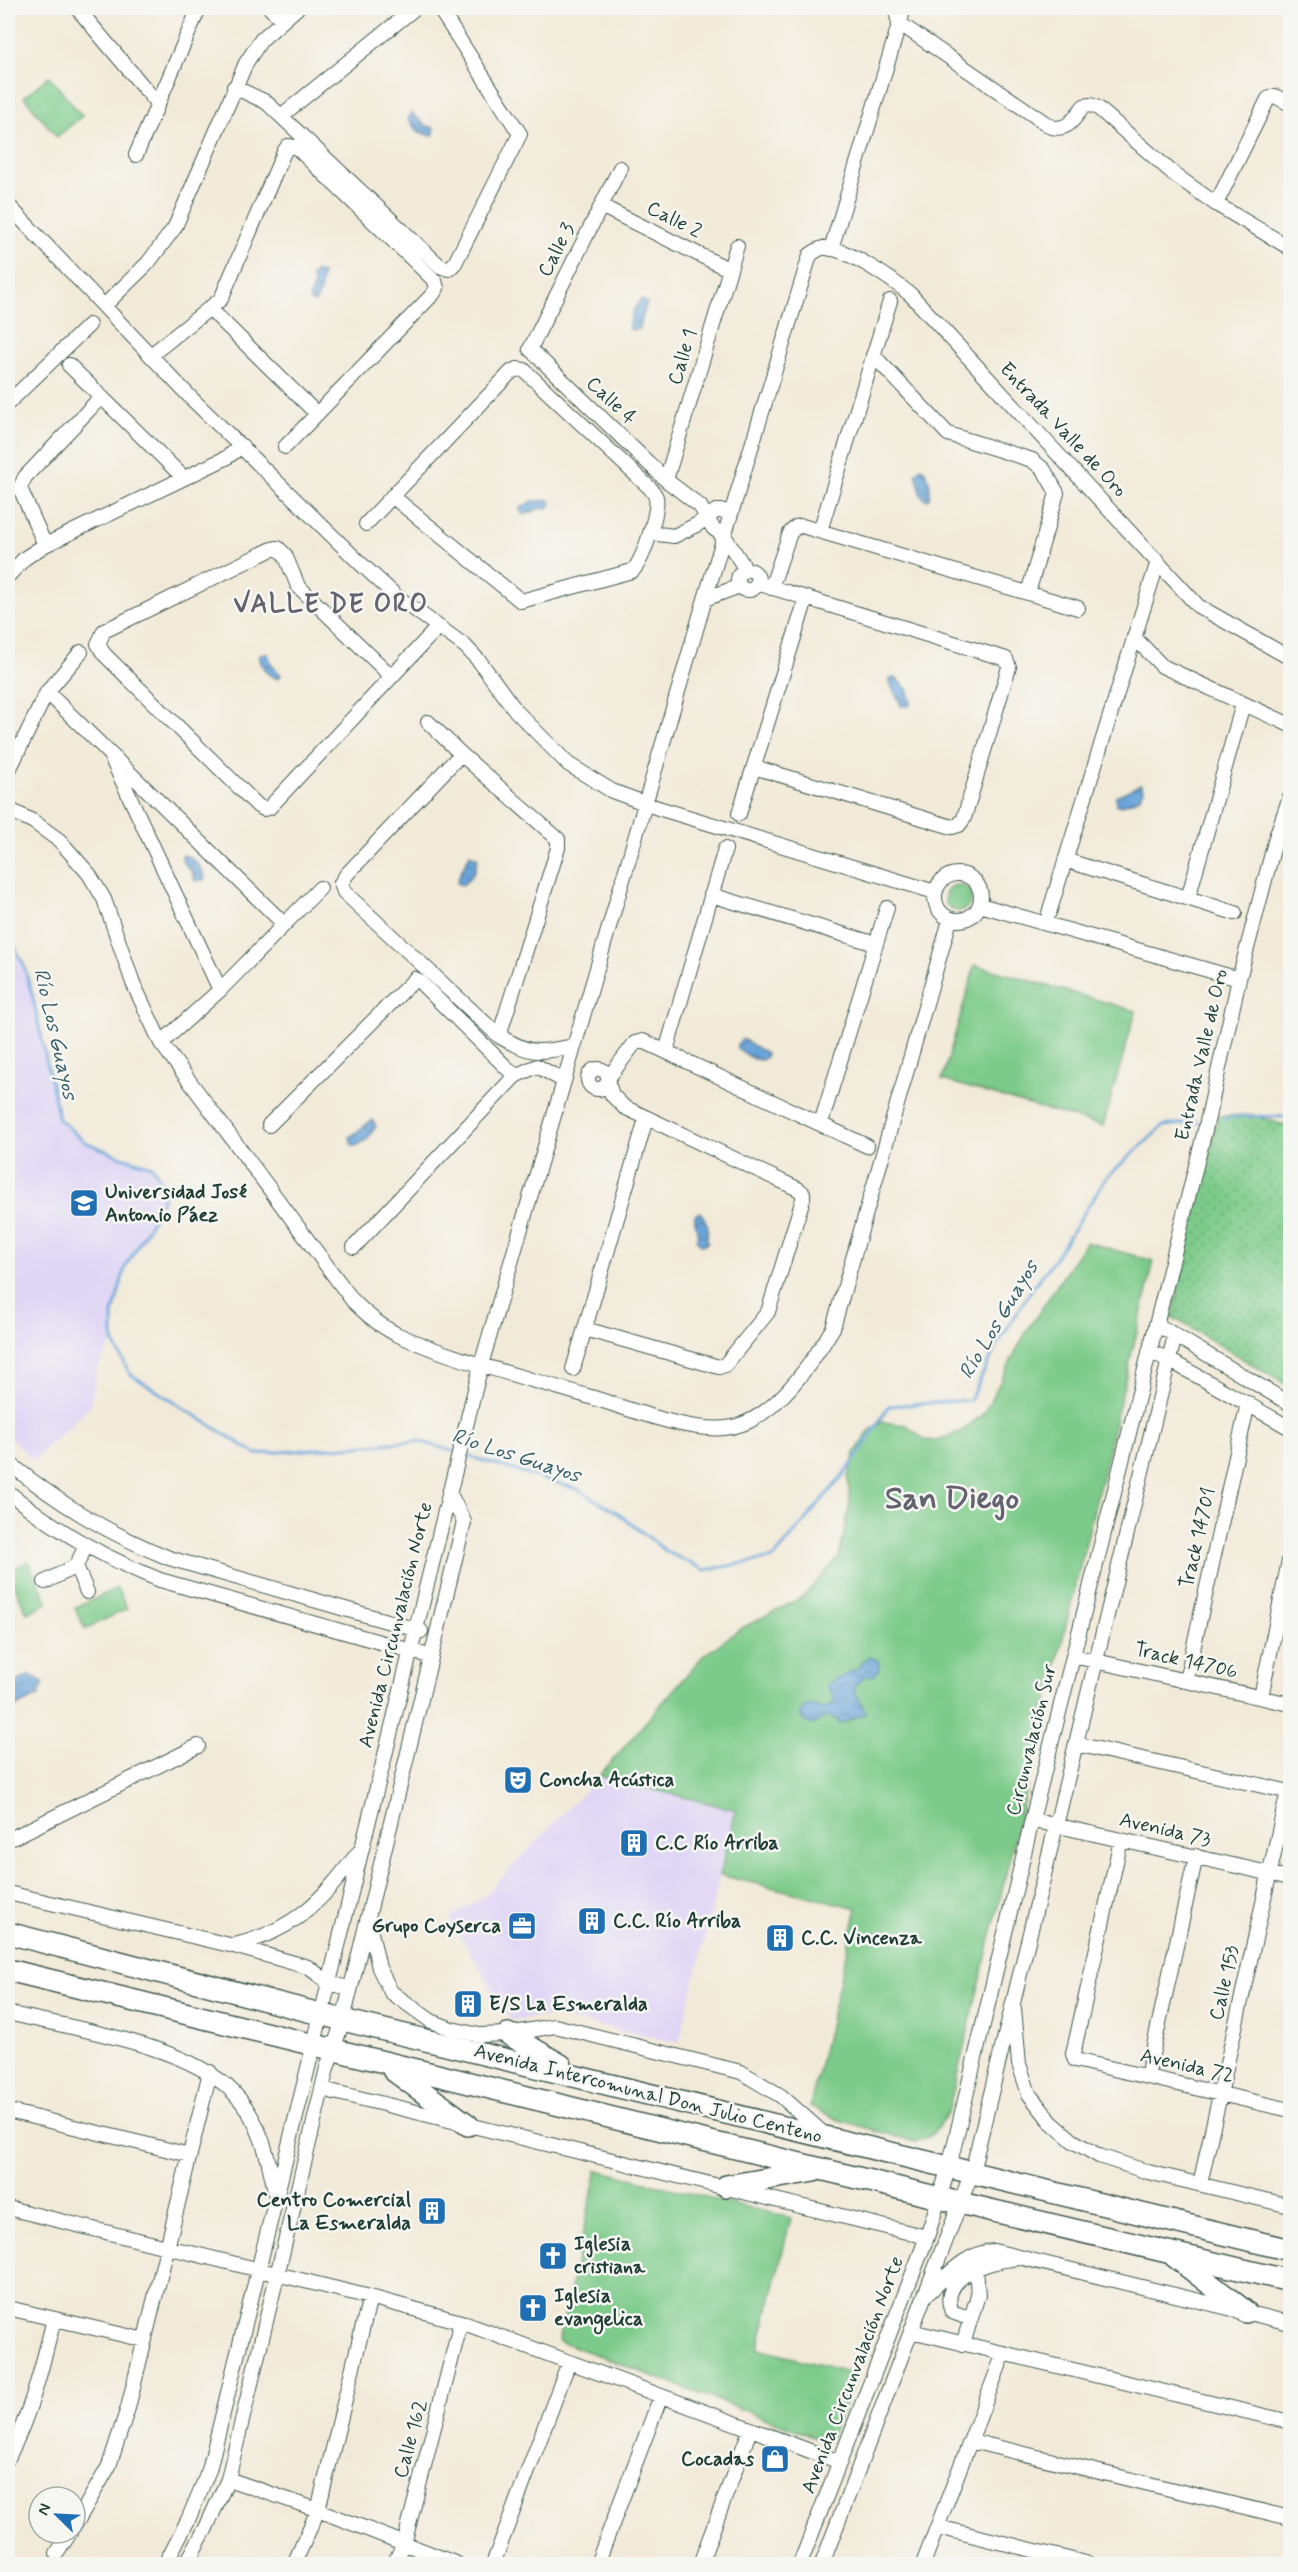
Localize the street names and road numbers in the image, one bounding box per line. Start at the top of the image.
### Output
street label: Calle 2 [642,195,706,245]
street label: Calle 3 [532,218,582,282]
street label: Calle 1 [662,326,704,388]
street label: Entrada Valle de Oro [993,357,1133,503]
street label: Calle 4 [580,371,642,432]
street label: Entrada Valle de Oro [1169,966,1235,1144]
street label: Track 14701 [1173,1485,1223,1591]
street label: Avenida Circunvalación Norte [352,1499,440,1751]
street label: Track 14706 [1132,1636,1240,1686]
street label: Circunvalación Sur [1000,1661,1064,1819]
street label: Avenida 73 [1117,1806,1213,1854]
street label: Calle 153 [1203,1943,1247,2023]
street label: Avenida Intercomunal Don Julio Centeno [471,2038,825,2150]
street label: Avenida 72 [1138,2042,1236,2090]
street label: Avenida Circunvalación Norte [795,2252,911,2498]
street label: Calle 162 [388,2397,434,2481]

